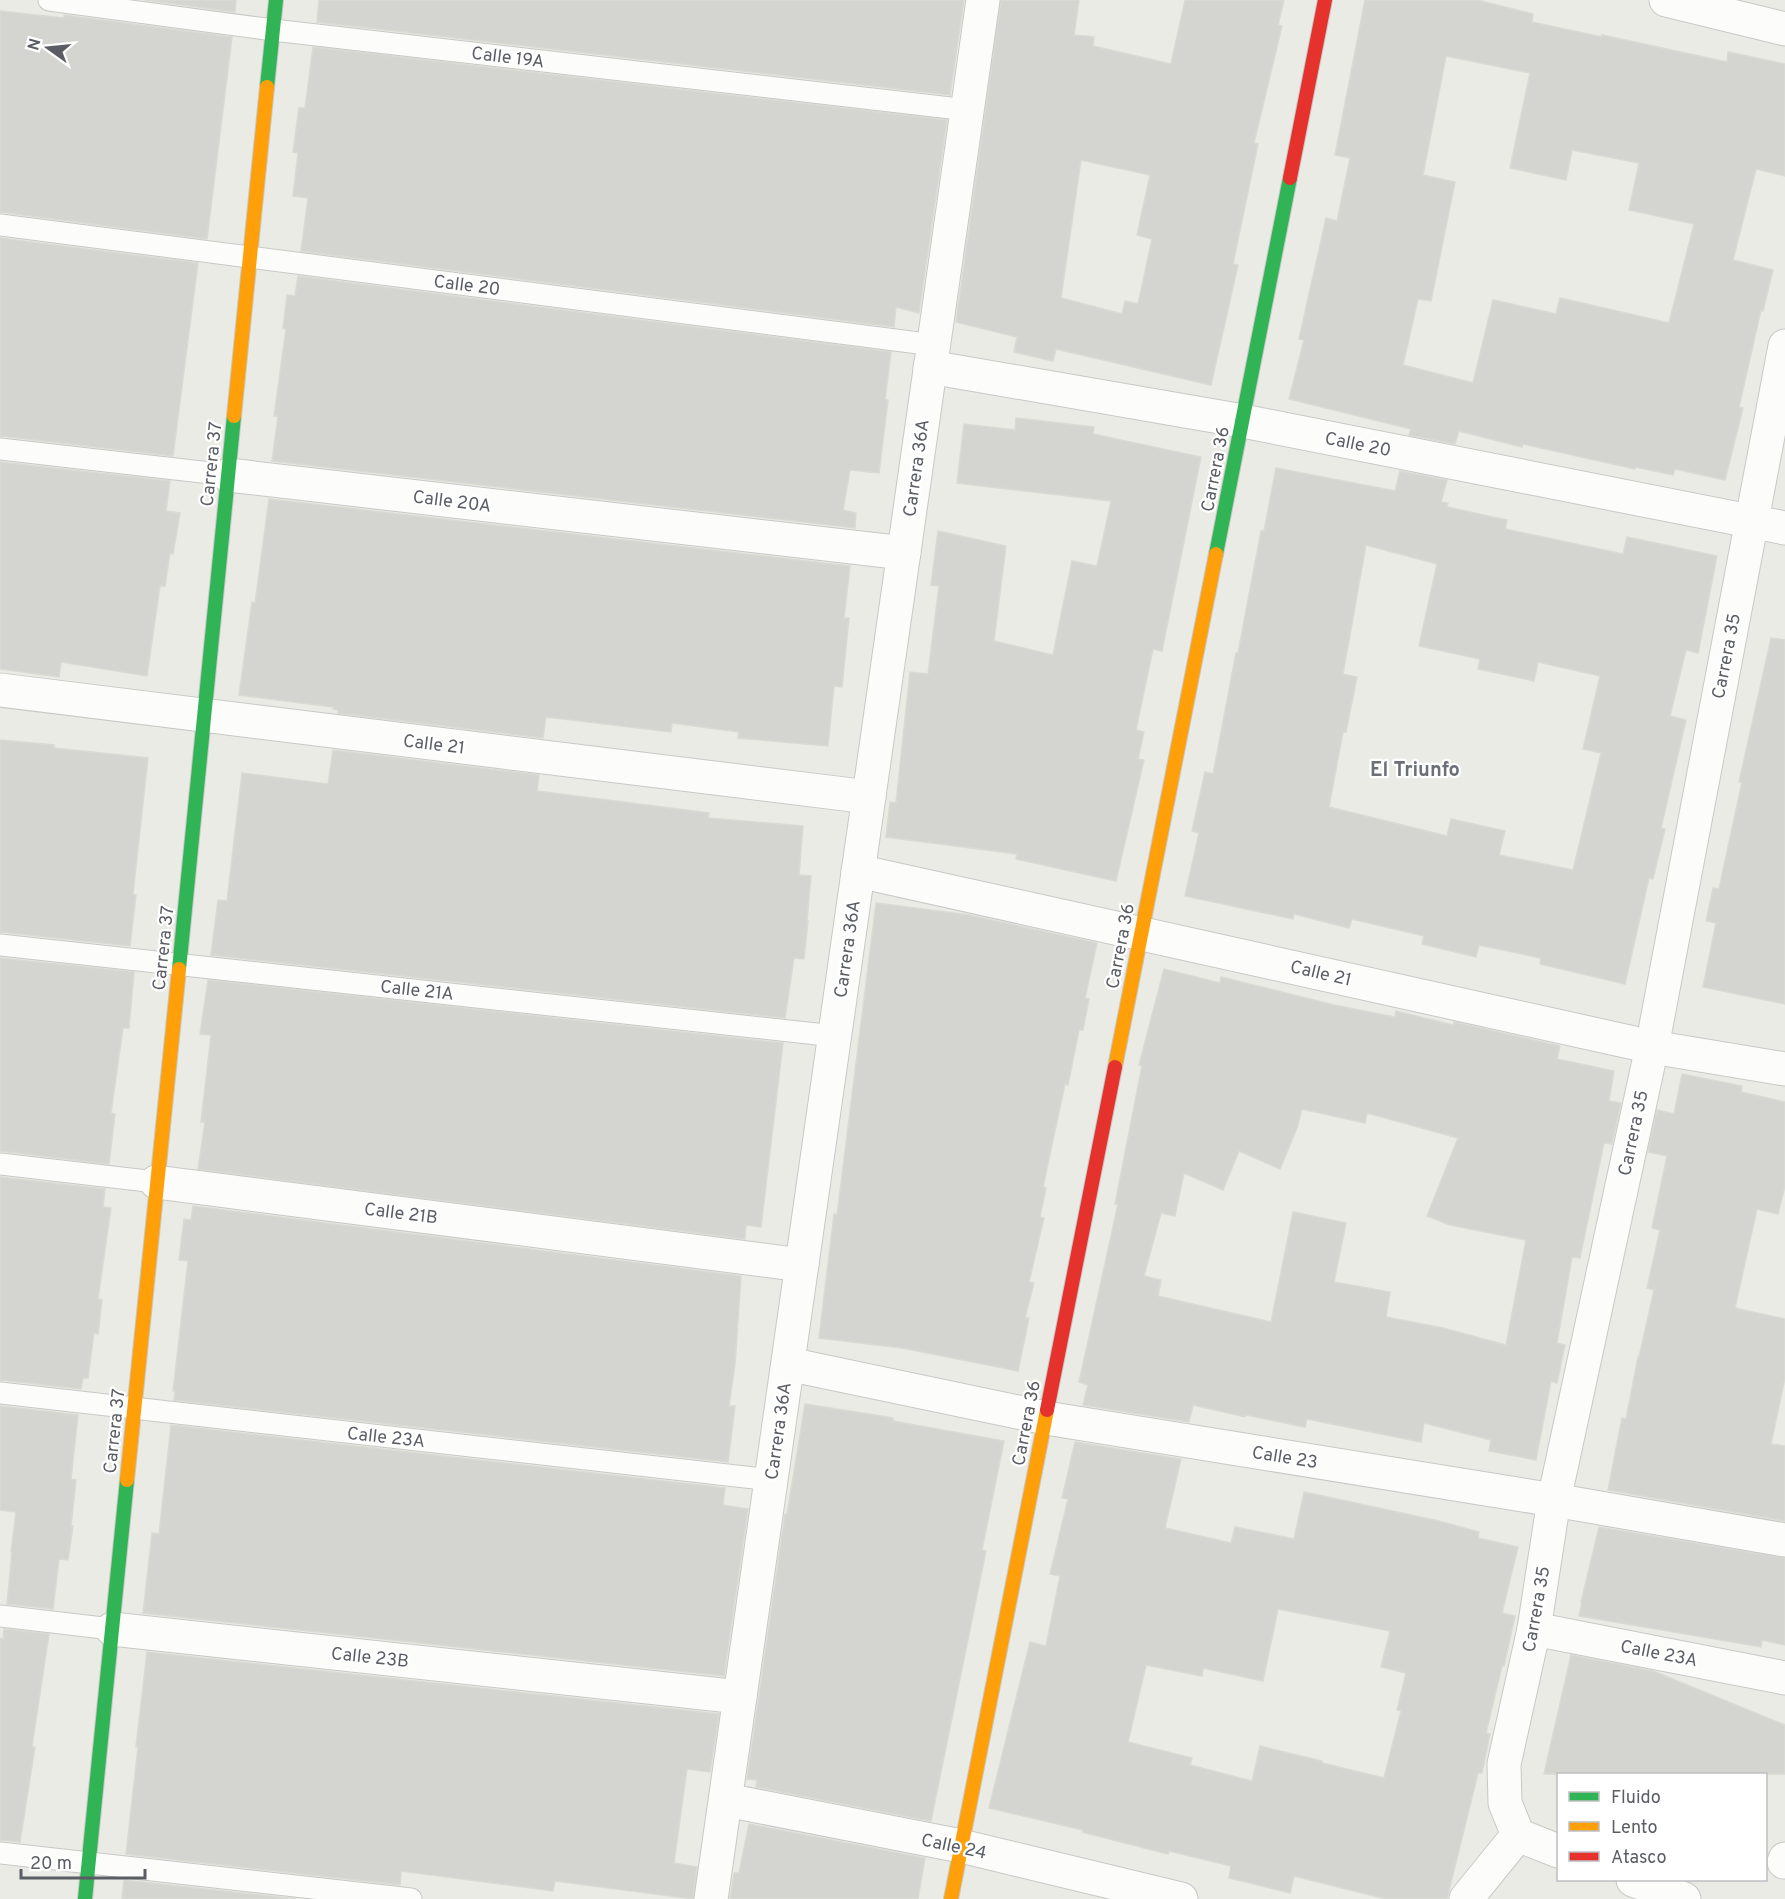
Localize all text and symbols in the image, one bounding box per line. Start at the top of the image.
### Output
north arrow [18,18,78,78]
text: N [24,36,47,53]
street label: Calle 19A [470,43,546,74]
street label: Calle 20 [432,271,501,302]
street label: Carrera 36A [899,418,936,519]
street label: Carrera 37 [197,421,228,508]
street label: Carrera 36 [1197,425,1236,514]
street label: Calle 20 [1323,428,1393,463]
street label: Calle 20A [411,486,492,519]
street label: Carrera 35 [1708,611,1747,701]
street label: Calle 21 [402,730,466,761]
district label: El Triunfo [1370,758,1460,784]
street label: Carrera 36A [830,899,867,1000]
street label: Carrera 36 [1102,902,1141,991]
street label: Carrera 37 [149,905,180,992]
street label: Calle 21 [1288,956,1354,993]
street label: Calle 21A [379,976,455,1007]
street label: Carrera 35 [1614,1088,1655,1178]
street label: Calle 21B [363,1199,439,1230]
street label: Carrera 36 [1008,1379,1047,1468]
street label: Carrera 36A [761,1381,798,1482]
street label: Carrera 37 [100,1388,131,1475]
street label: Calle 23A [346,1423,426,1454]
street label: Calle 23 [1250,1442,1319,1475]
street label: Carrera 35 [1519,1564,1556,1654]
street label: Calle 23A [1618,1636,1699,1673]
street label: Calle 23B [330,1643,410,1674]
legend [1557,1773,1767,1881]
text: Fluido [1611,1787,1661,1810]
text: Lento [1611,1817,1657,1840]
street label: Calle 24 [919,1829,989,1866]
scale bar [21,1842,146,1880]
text: Atasco [1611,1847,1667,1870]
text: 20 m [30,1853,72,1876]

